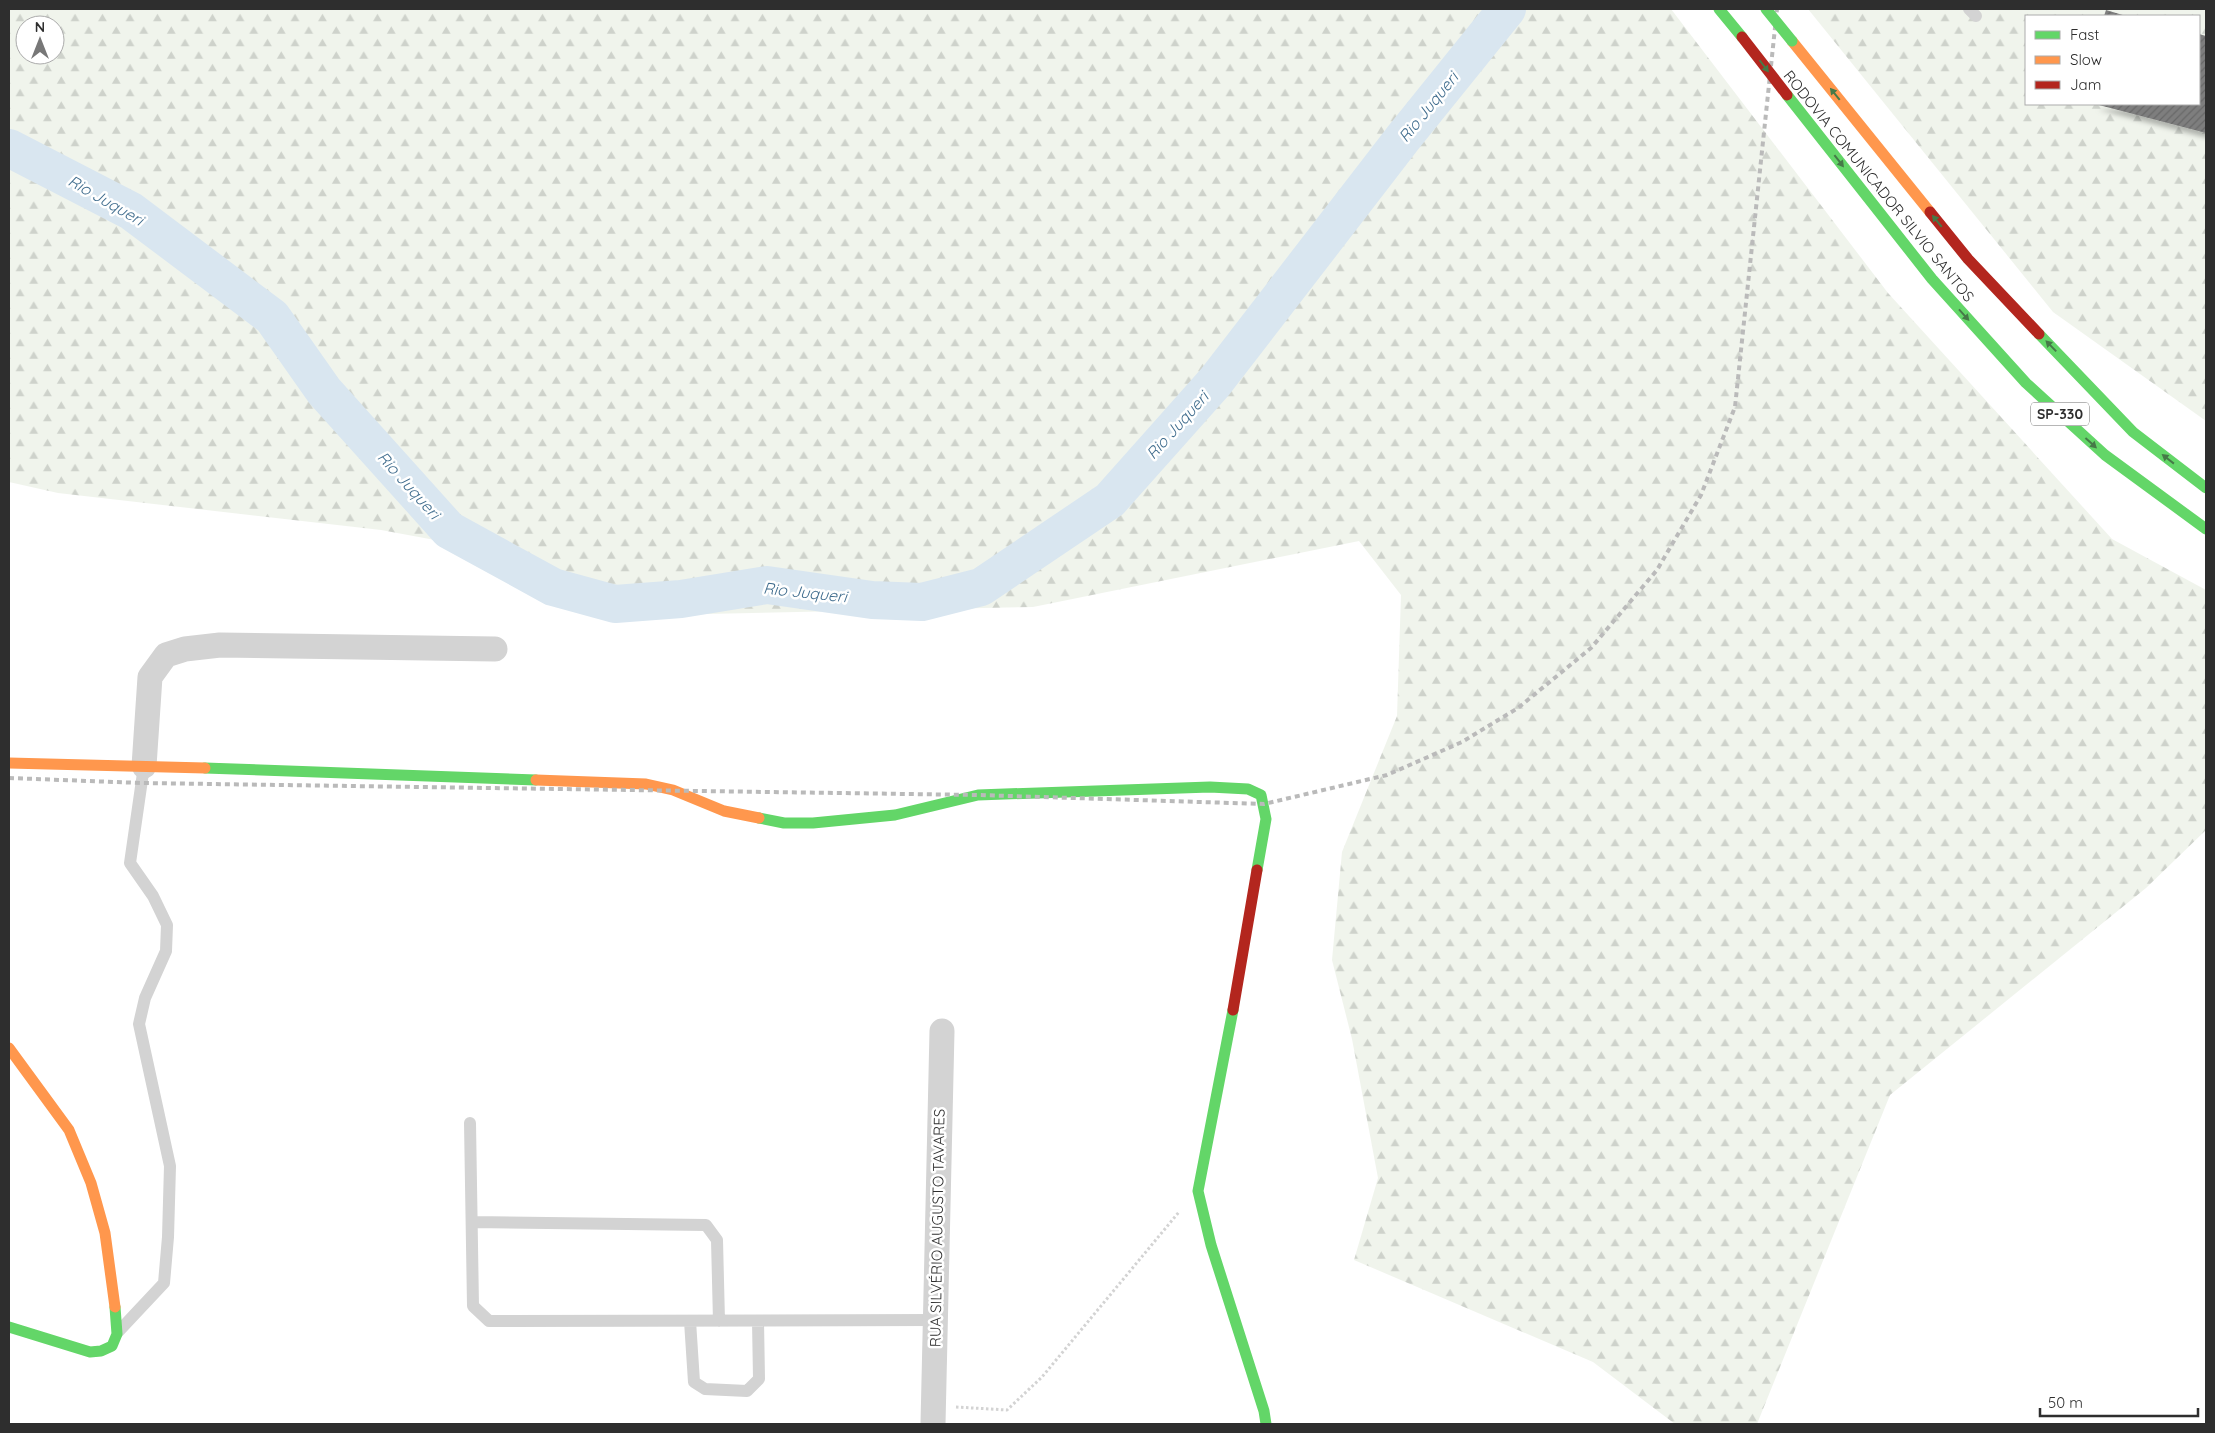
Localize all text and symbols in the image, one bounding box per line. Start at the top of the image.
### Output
north arrow [15,15,65,65]
legend [2025,15,2200,105]
text: N [35,18,45,36]
text: Fast [2070,25,2099,44]
text: Slow [2070,50,2102,69]
one-way arrow [1759,59,1770,72]
street label: RODOVIA COMUNICADOR SILVIO SANTOS [1780,66,1978,306]
water label: Rio Juqueri [1394,67,1463,146]
text: Jam [2070,75,2101,94]
one-way arrow [1830,88,1841,101]
one-way arrow [1833,154,1844,167]
water label: Rio Juqueri [65,170,149,230]
one-way arrow [1932,215,1943,228]
one-way arrow [1958,309,1970,321]
one-way arrow [2045,340,2057,352]
water label: Rio Juqueri [1142,386,1214,463]
road number: SP-330 [2031,402,2089,426]
one-way arrow [2085,437,2098,448]
water label: Rio Juqueri [374,447,446,524]
one-way arrow [2161,453,2174,464]
water label: Rio Juqueri [762,578,849,606]
street label: RUA SILVÉRIO AUGUSTO TAVARES [925,1109,949,1347]
scale bar [2040,1386,2198,1418]
text: 50 m [2048,1393,2083,1412]

